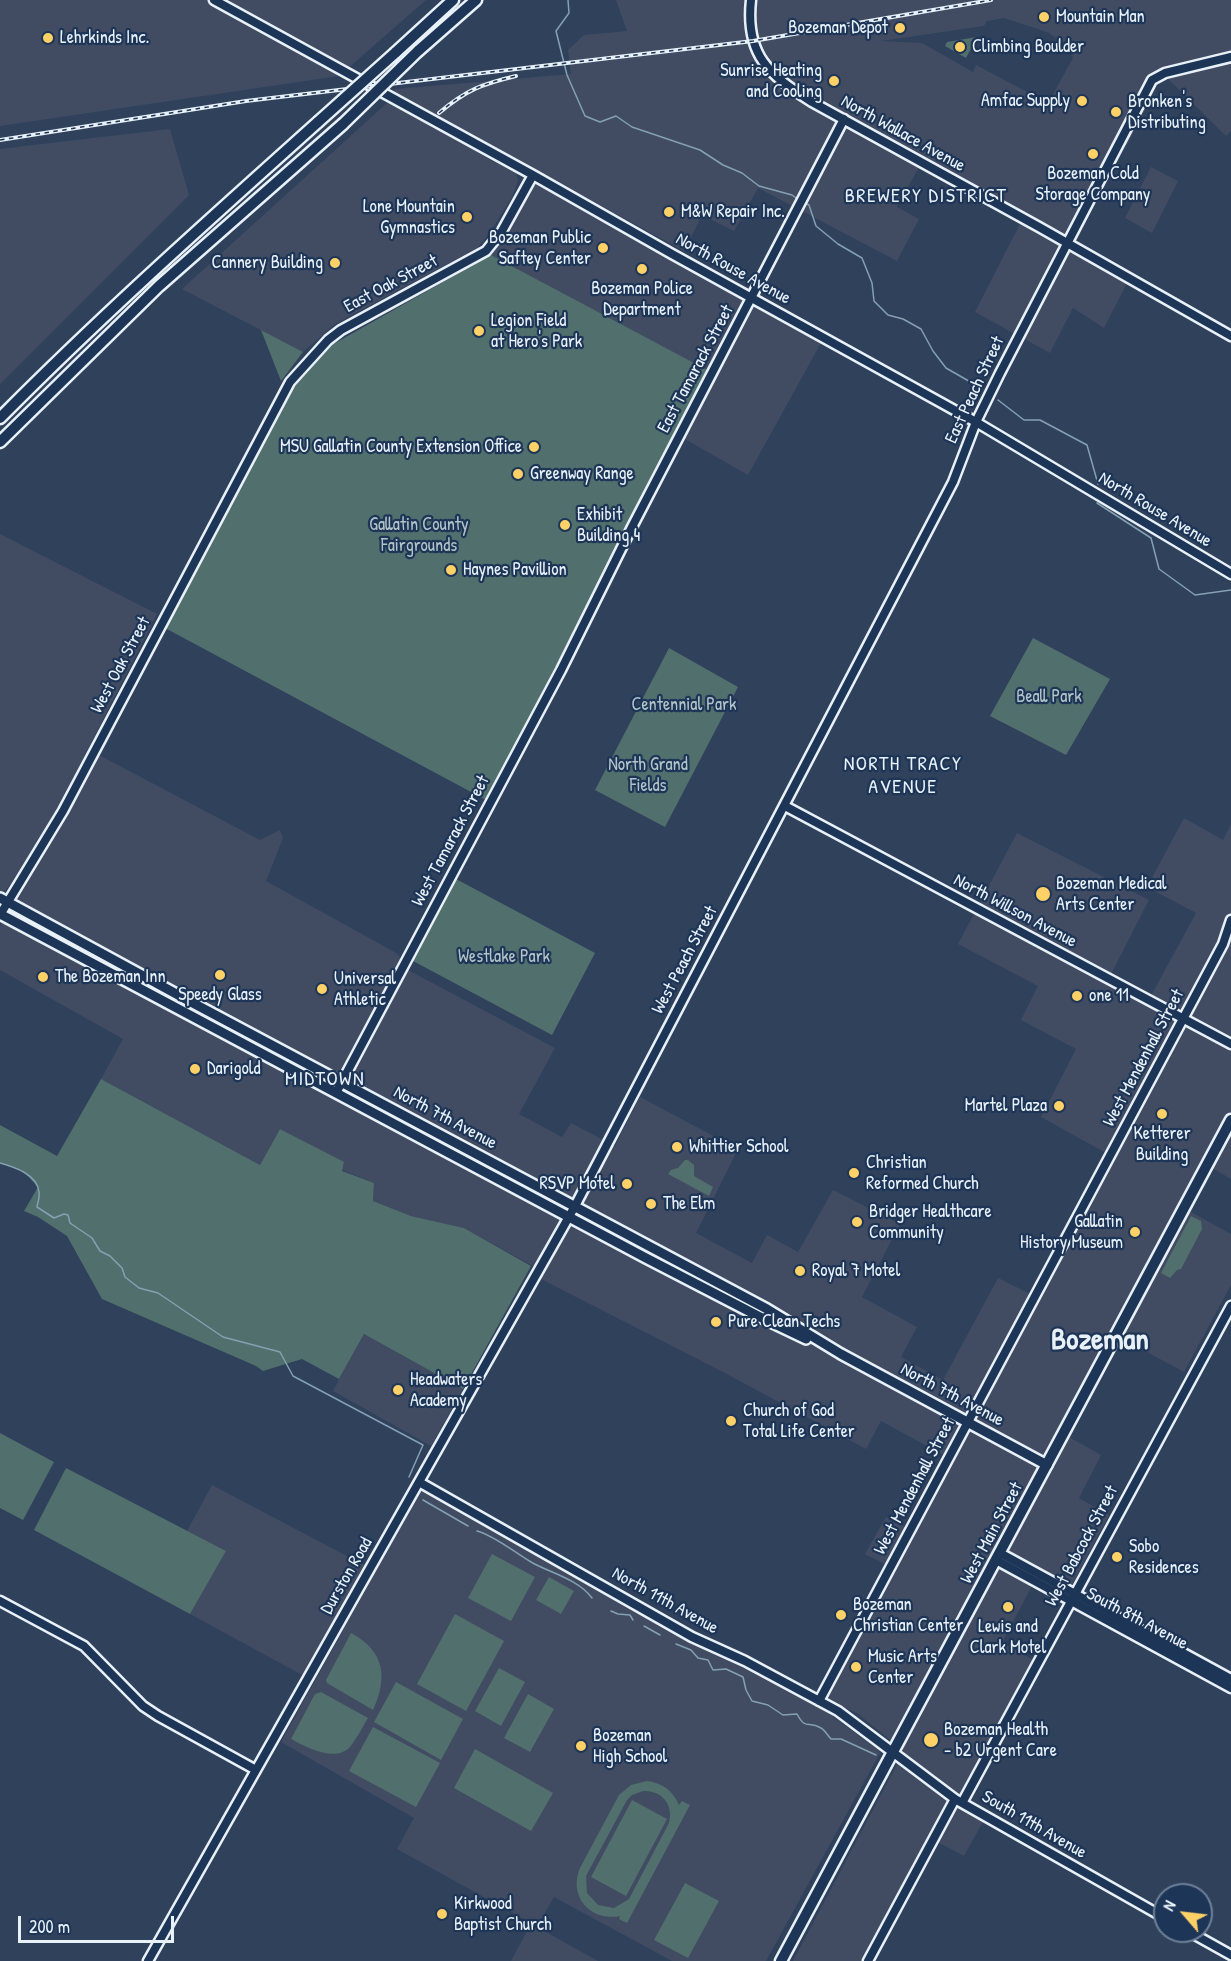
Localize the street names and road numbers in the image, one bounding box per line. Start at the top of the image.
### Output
street label: North Wallace Avenue [837,91,969,177]
street label: North Rouse Avenue [672,228,794,310]
street label: East Oak Street [341,250,441,318]
street label: East Tamarack Street [653,301,739,437]
street label: East Peach Street [941,333,1009,447]
street label: North Rouse Avenue [1095,468,1215,552]
street label: West Oak Street [87,613,155,717]
street label: West Tamarack Street [407,772,495,910]
street label: North Willson Avenue [950,869,1080,953]
street label: West Peach Street [648,902,722,1018]
street label: West Mendenhall Street [1099,986,1189,1130]
street label: North 7th Avenue [390,1082,500,1154]
street label: North 7th Avenue [897,1359,1007,1431]
street label: West Mendenhall Street [870,1414,960,1558]
street label: West Main Street [956,1479,1028,1587]
street label: West Babcock Street [1041,1482,1123,1610]
street label: Durston Road [316,1534,378,1618]
street label: North 11th Avenue [608,1563,722,1639]
street label: South 8th Avenue [1083,1583,1191,1655]
street label: South 11th Avenue [978,1786,1090,1864]

